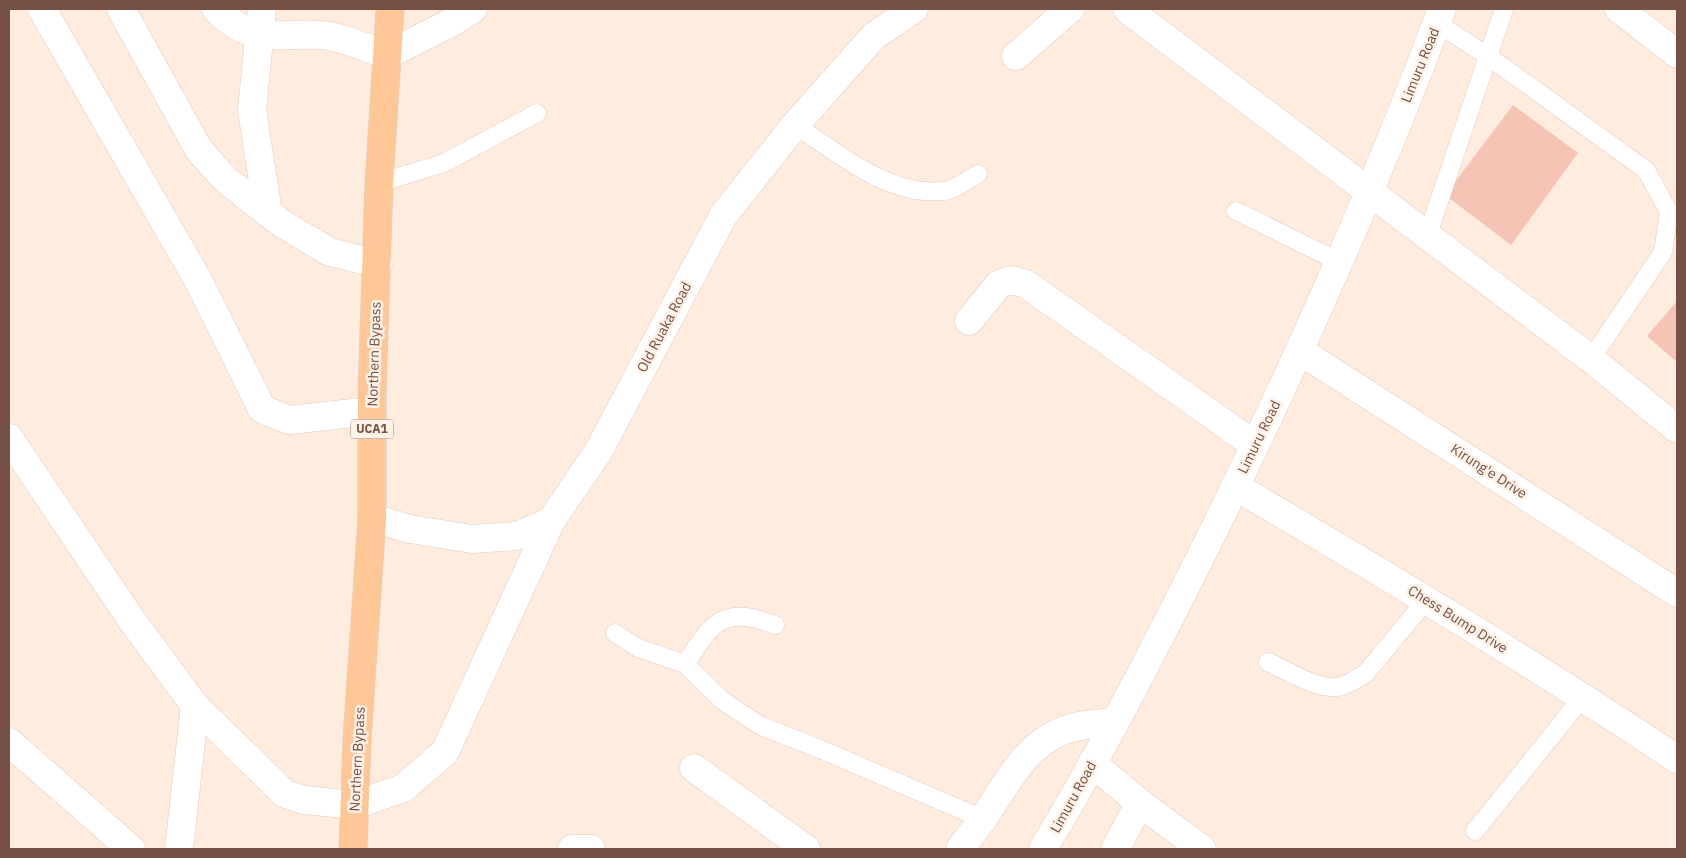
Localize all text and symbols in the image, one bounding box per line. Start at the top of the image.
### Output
street label: Limuru Road [1397,25,1443,105]
street label: Old Ruaka Road [633,279,695,375]
street label: Northern Bypass [363,301,385,407]
street label: Limuru Road [1234,397,1284,477]
road number: UCA1 [351,419,393,438]
street label: Kirung'e Drive [1447,440,1531,503]
street label: Chess Bump Drive [1405,581,1512,657]
street label: Northern Bypass [345,706,369,812]
street label: Limuru Road [1046,758,1100,836]

